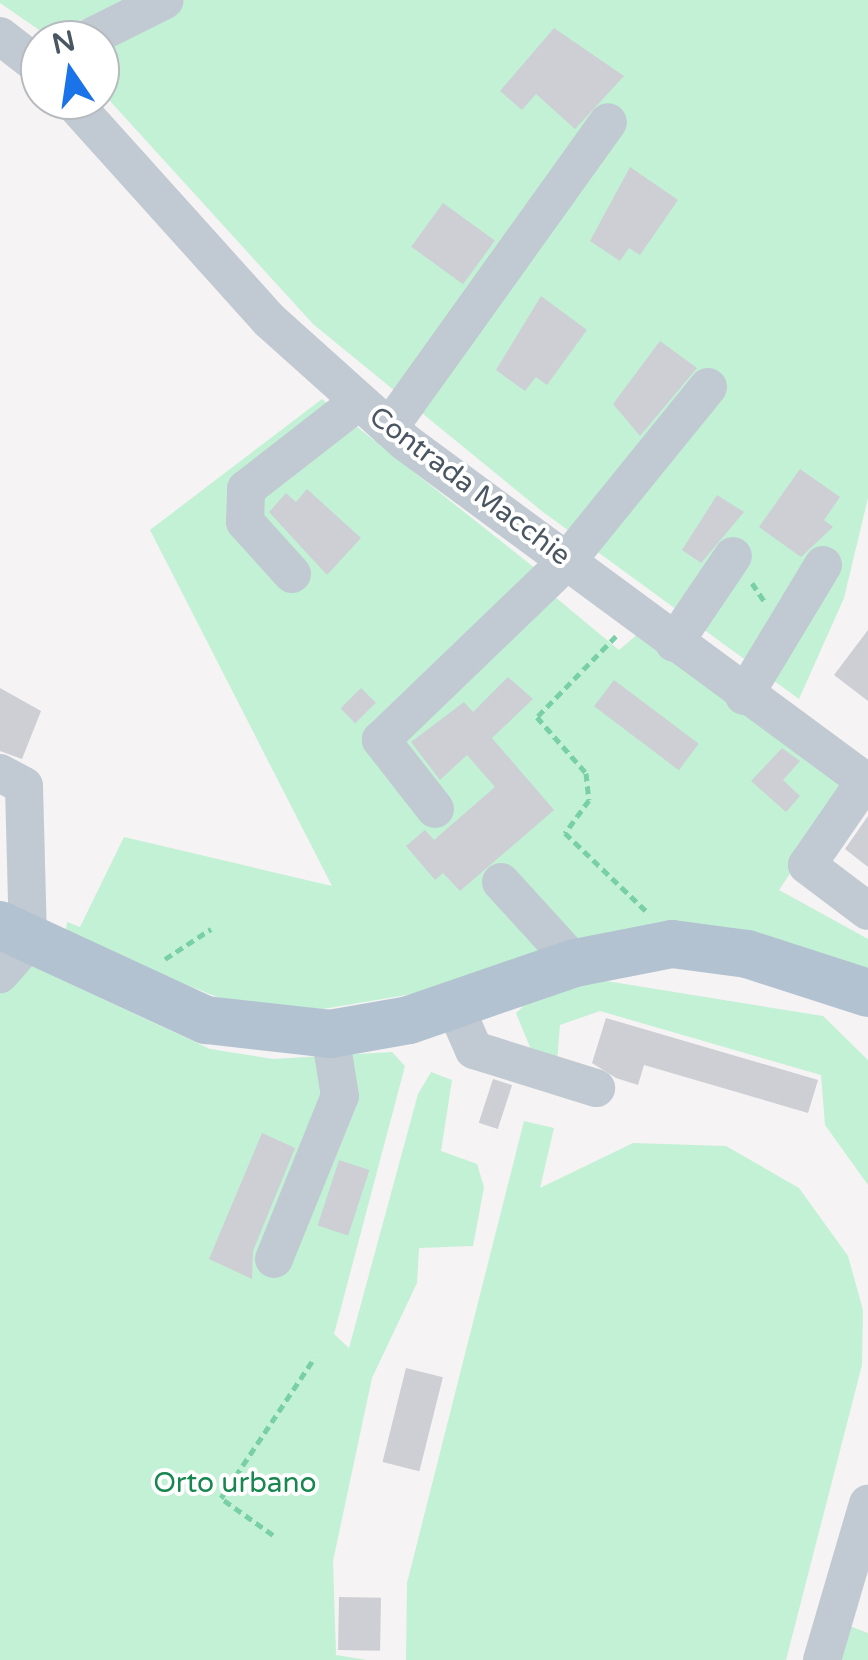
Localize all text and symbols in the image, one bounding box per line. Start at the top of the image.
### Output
north arrow [20,20,120,120]
text: N [49,24,78,62]
street label: Contrada Macchie [363,399,577,573]
park label: Orto urbano [153,1466,317,1500]

